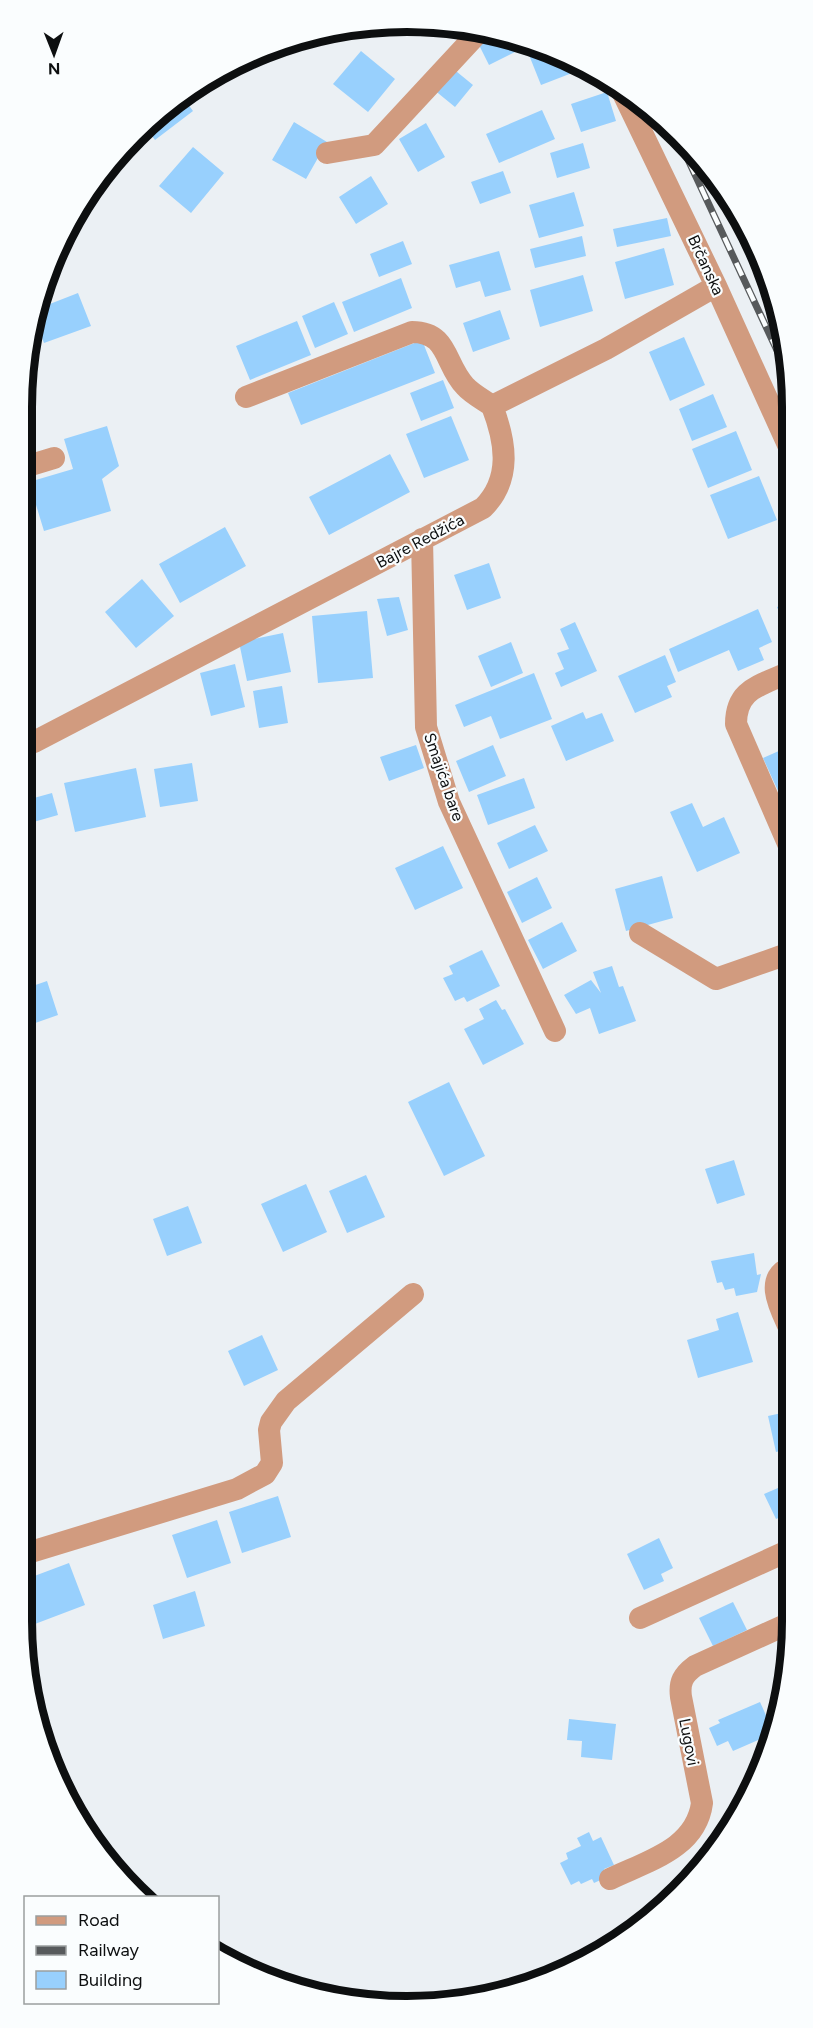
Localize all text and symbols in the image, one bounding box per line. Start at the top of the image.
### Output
north arrow [24,24,84,84]
text: N [48,59,61,78]
street label: Brčanska [684,232,728,298]
street label: Bajre Redžića [373,510,467,572]
street label: Smajića bare [420,730,468,824]
street label: Lugovi [675,1717,703,1767]
legend [24,1896,219,2004]
text: Road [78,1909,119,1931]
text: Railway [78,1939,140,1961]
text: Building [78,1969,143,1991]

